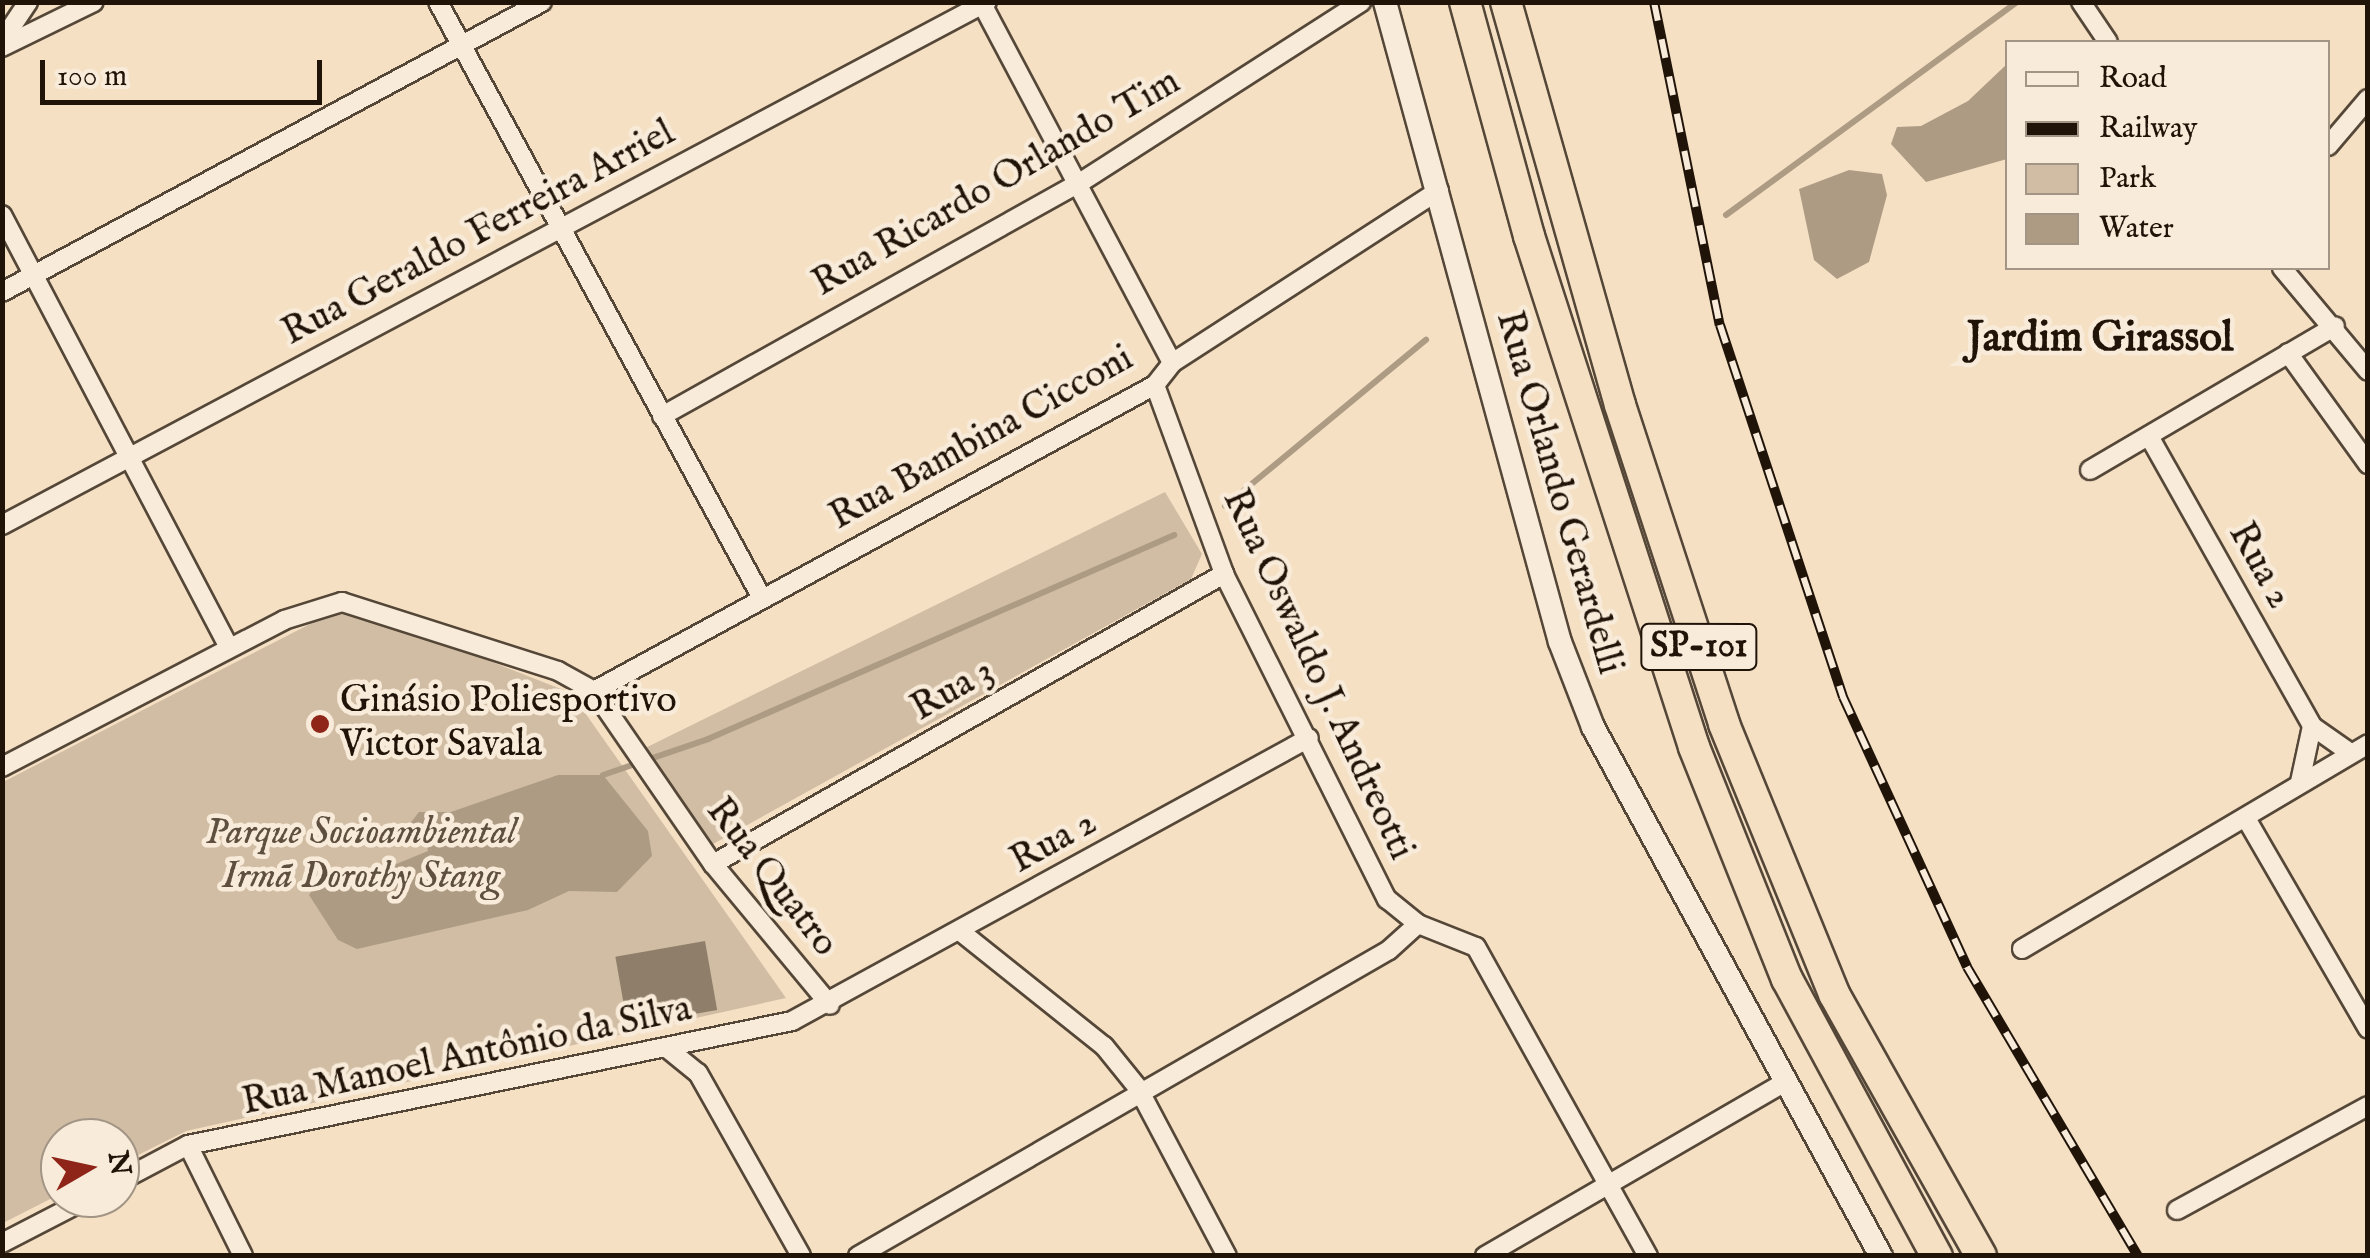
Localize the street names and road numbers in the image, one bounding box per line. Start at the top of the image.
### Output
street label: Rua Ricardo Orlando Tim [805,60,1189,308]
street label: Rua Geraldo Ferreira Arriel [275,111,683,357]
street label: Rua Orlando Gerardelli [1484,306,1632,680]
street label: Rua Bambina Cicconi [822,337,1142,541]
street label: Rua Oswaldo J. Andreotti [1211,482,1423,868]
street label: Rua 2 [2217,515,2301,617]
road number: SP-101 [1639,617,1759,677]
street label: Rua 3 [904,649,1002,733]
street label: Rua Quatro [695,790,847,966]
street label: Rua 2 [1003,801,1105,885]
street label: Rua Manoel Antônio da Silva [238,987,696,1127]

